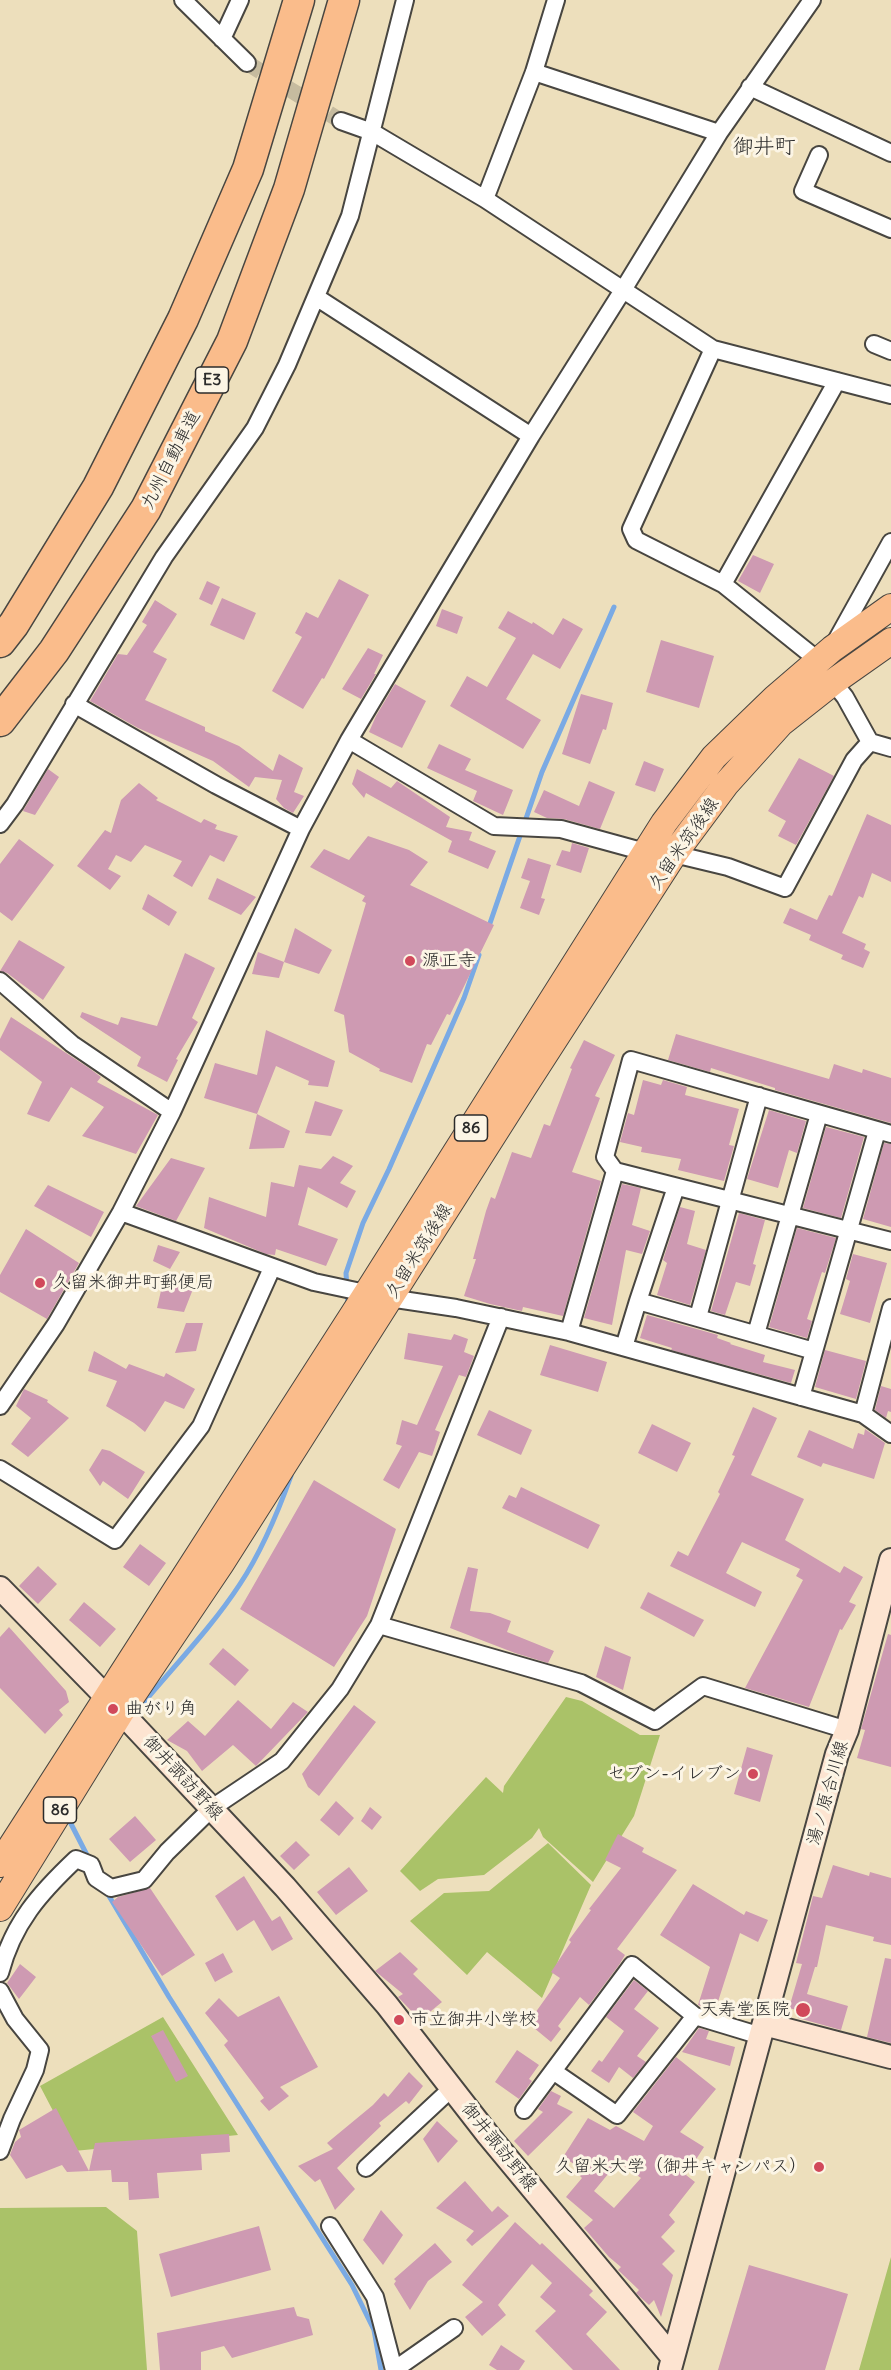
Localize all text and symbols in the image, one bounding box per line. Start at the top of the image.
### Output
district label: 御井町 [733,134,795,160]
road number: E3 [196,367,228,393]
street label: 九州自動車道 [137,407,205,513]
street label: 久留米筑後線 [644,794,724,894]
place label: 源正寺 [422,950,476,972]
marker: 源正寺 [403,954,417,968]
road number: 86 [454,1115,488,1141]
street label: 久留米筑後線 [381,1199,457,1303]
place label: 久留米御井町郵便局 [52,1272,214,1294]
marker: 久留米御井町郵便局 [33,1276,47,1290]
place label: 曲がり角 [125,1698,197,1720]
marker: 曲がり角 [106,1702,120,1716]
street label: 御井諏訪野線 [138,1731,228,1825]
street label: 湯ノ原合川線 [803,1738,853,1848]
place label: セブン-イレブン [607,1763,741,1785]
marker: セブン-イレブン [746,1767,760,1781]
road number: 86 [44,1797,76,1823]
place label: 天寿堂医院 [700,1999,790,2021]
marker: 天寿堂医院 [794,2001,812,2019]
place label: 市立御井小学校 [411,2009,537,2031]
marker: 市立御井小学校 [392,2013,406,2027]
street label: 御井諏訪野線 [457,2098,541,2196]
place label: 久留米大学（御井キャンパス） [555,2156,807,2178]
marker: 久留米大学（御井キャンパス） [812,2160,826,2174]

